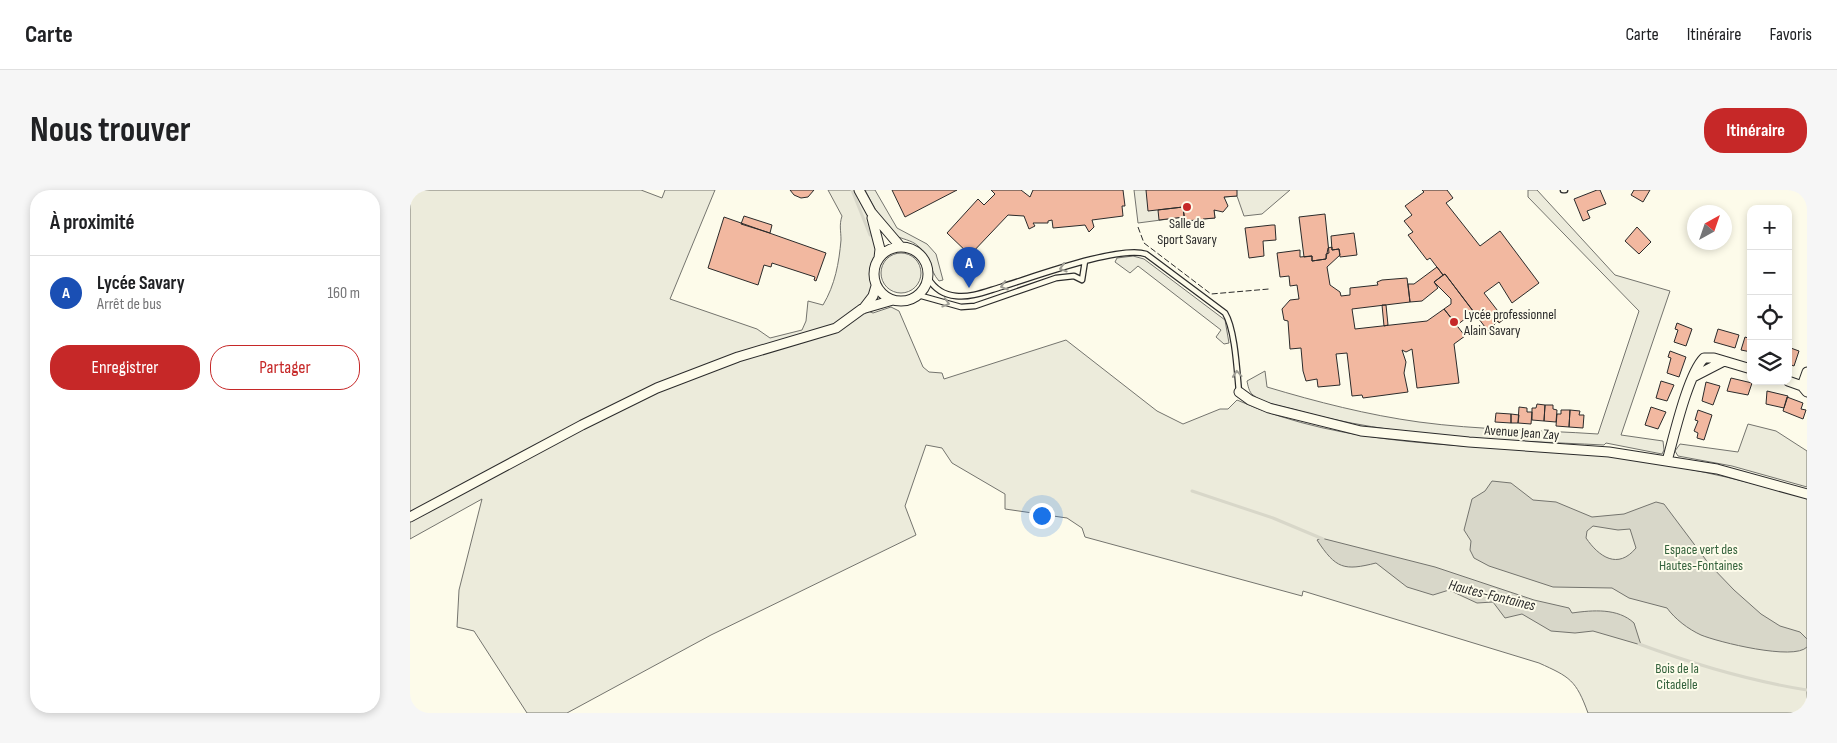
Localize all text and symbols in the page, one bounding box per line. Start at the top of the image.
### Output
text: Carte [25,20,73,49]
text: Carte [1625,24,1659,45]
text: Itinéraire [1687,24,1741,45]
text: Favoris [1769,24,1812,45]
button: Itinéraire [1704,108,1807,153]
text: Nous trouver [30,109,191,152]
marker: Salle de Sport Savary [1181,201,1193,213]
north arrow [1687,205,1732,250]
map controls [1747,205,1792,385]
button: + [1747,205,1792,250]
text: À proximité [50,210,135,235]
place label: Salle de Sport Savary [1157,215,1217,248]
pin: A [953,247,985,288]
button: − [1747,250,1792,295]
one-way arrow [1060,263,1068,273]
text: Lycée Savary [97,272,185,295]
one-way arrow [1000,281,1008,291]
text: A [62,284,70,303]
text: 160 m [327,284,360,303]
text: Arrêt de bus [97,295,162,314]
button: locate [1747,295,1792,340]
one-way arrow [942,298,950,308]
place label: Lycée professionnel Alain Savary [1463,306,1556,339]
marker: Lycée professionnel Alain Savary [1448,316,1460,328]
button: layers [1747,340,1792,385]
button: Enregistrer [50,345,200,390]
button: Partager [210,345,360,390]
one-way arrow [1232,369,1243,377]
street label: Avenue Jean Zay [1483,421,1561,444]
your location [1029,503,1055,529]
park label: Espace vert des Hautes-Fontaines [1659,541,1743,574]
water label: Hautes-Fontaines [1446,576,1538,616]
park label: Bois de la Citadelle [1655,660,1699,693]

